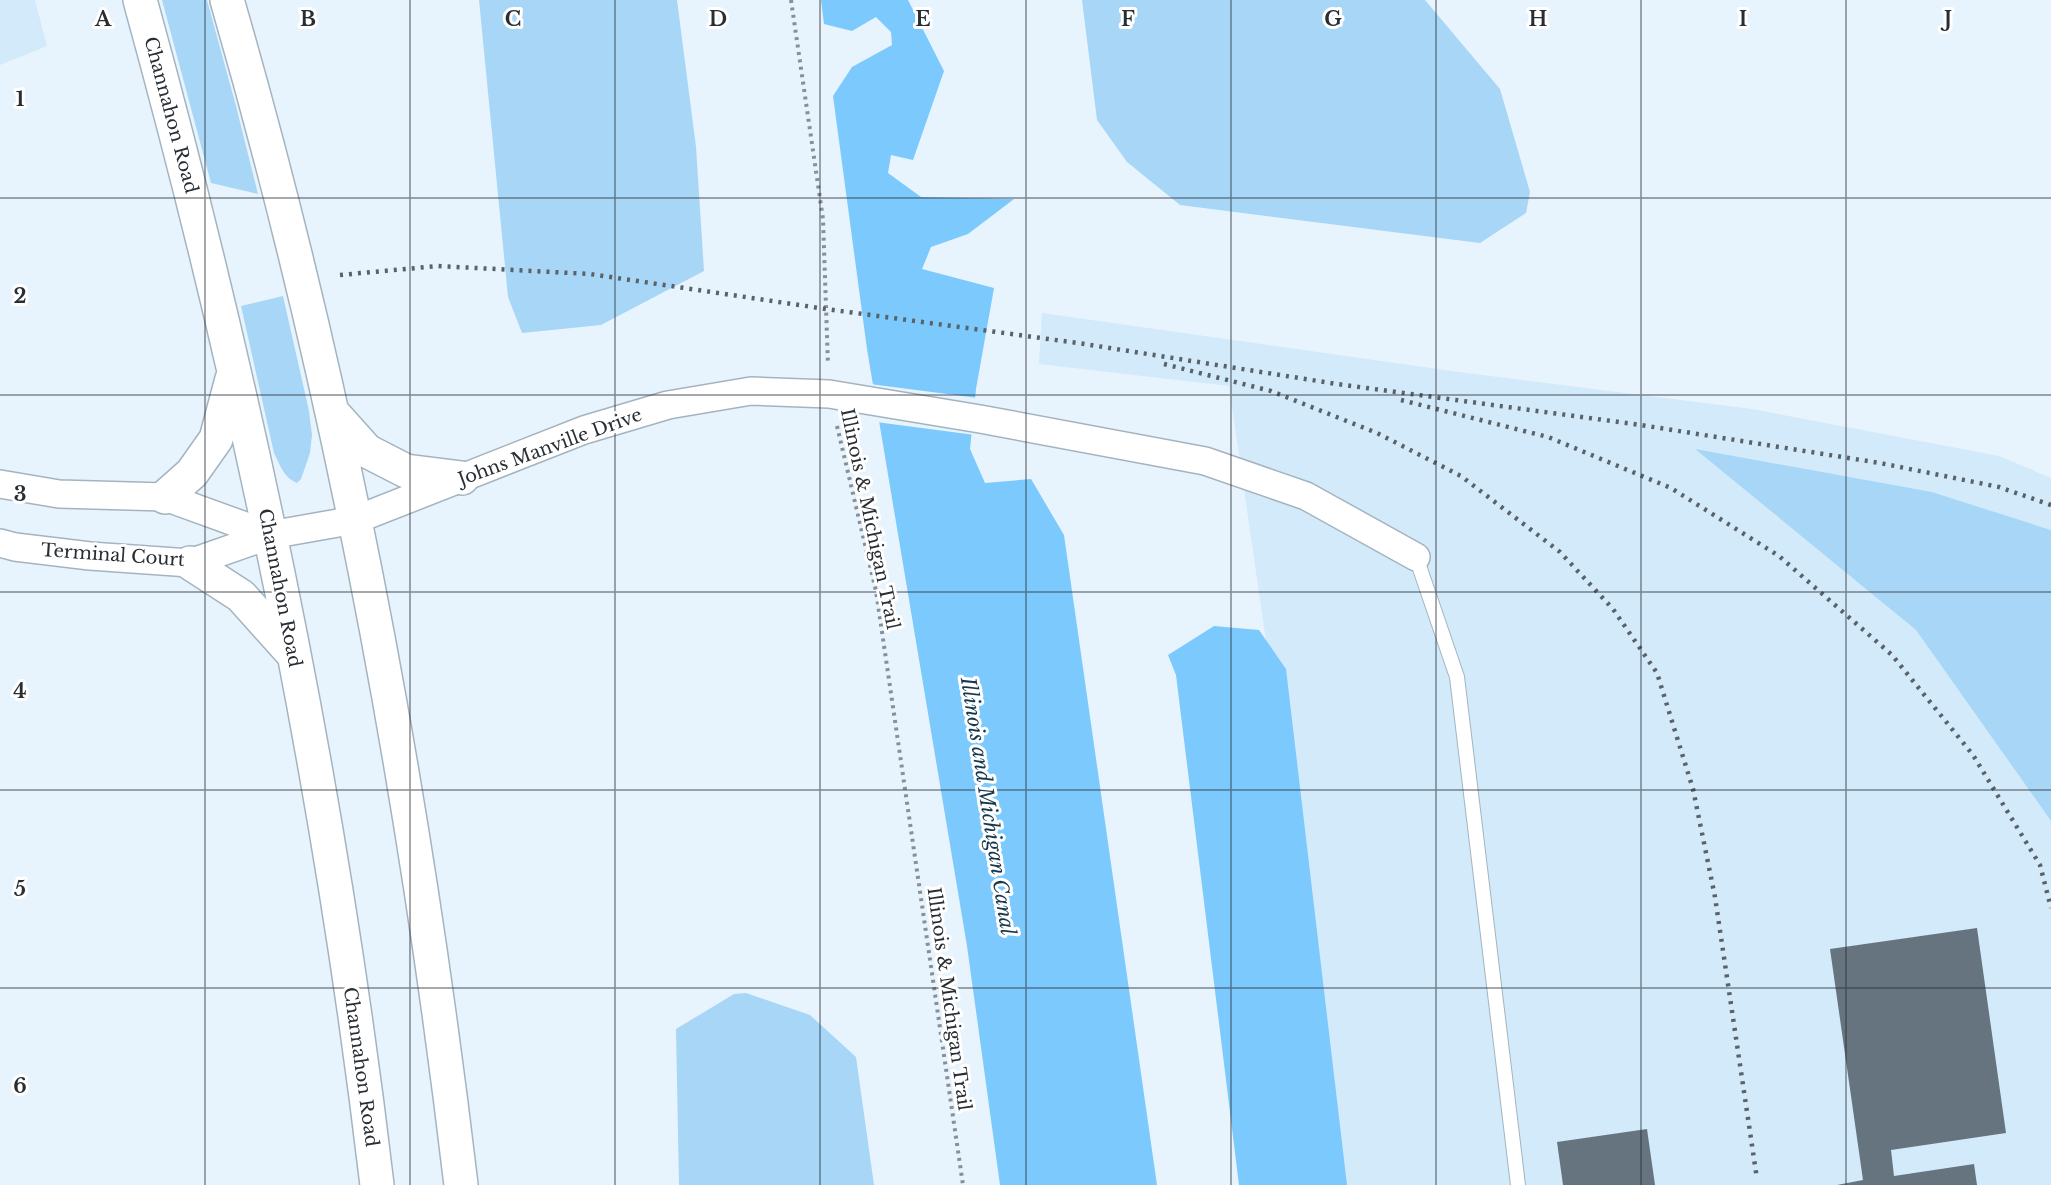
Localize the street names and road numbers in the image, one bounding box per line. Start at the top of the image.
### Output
street label: Channahon Road [140,34,202,196]
street label: Johns Manville Drive [453,404,645,491]
street label: Illinois & Michigan Trail [836,407,904,632]
street label: Channahon Road [254,507,306,669]
street label: Terminal Court [40,539,186,571]
street label: Illinois & Michigan Trail [922,886,976,1112]
street label: Channahon Road [339,986,383,1148]

